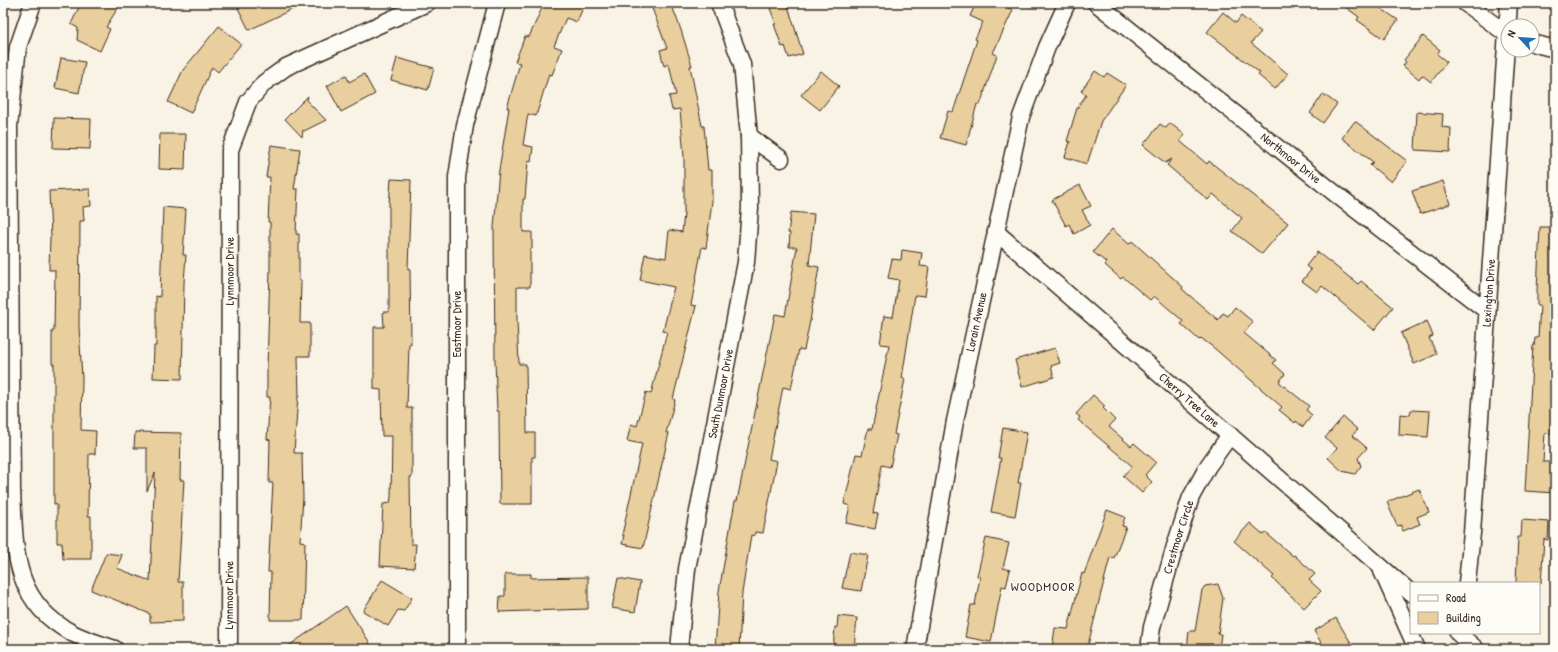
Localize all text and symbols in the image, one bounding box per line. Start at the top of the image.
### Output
north arrow [1500,18,1540,58]
text: N [1503,28,1519,39]
street label: Northmoor Drive [1257,128,1325,187]
street label: Lynnmoor Drive [221,237,238,305]
street label: Lexington Drive [1477,258,1499,327]
street label: Lorain Avenue [961,290,991,353]
street label: Eastmoor Drive [448,291,465,357]
street label: South Dunmoor Drive [703,347,737,440]
street label: Cherry Tree Lane [1155,368,1224,431]
street label: Crestmoor Circle [1159,497,1198,576]
street label: Lynnmoor Drive [220,561,237,629]
district label: WOODMOOR [1011,577,1075,595]
legend [1410,582,1540,634]
text: Road [1446,589,1466,606]
text: Building [1446,609,1481,626]

